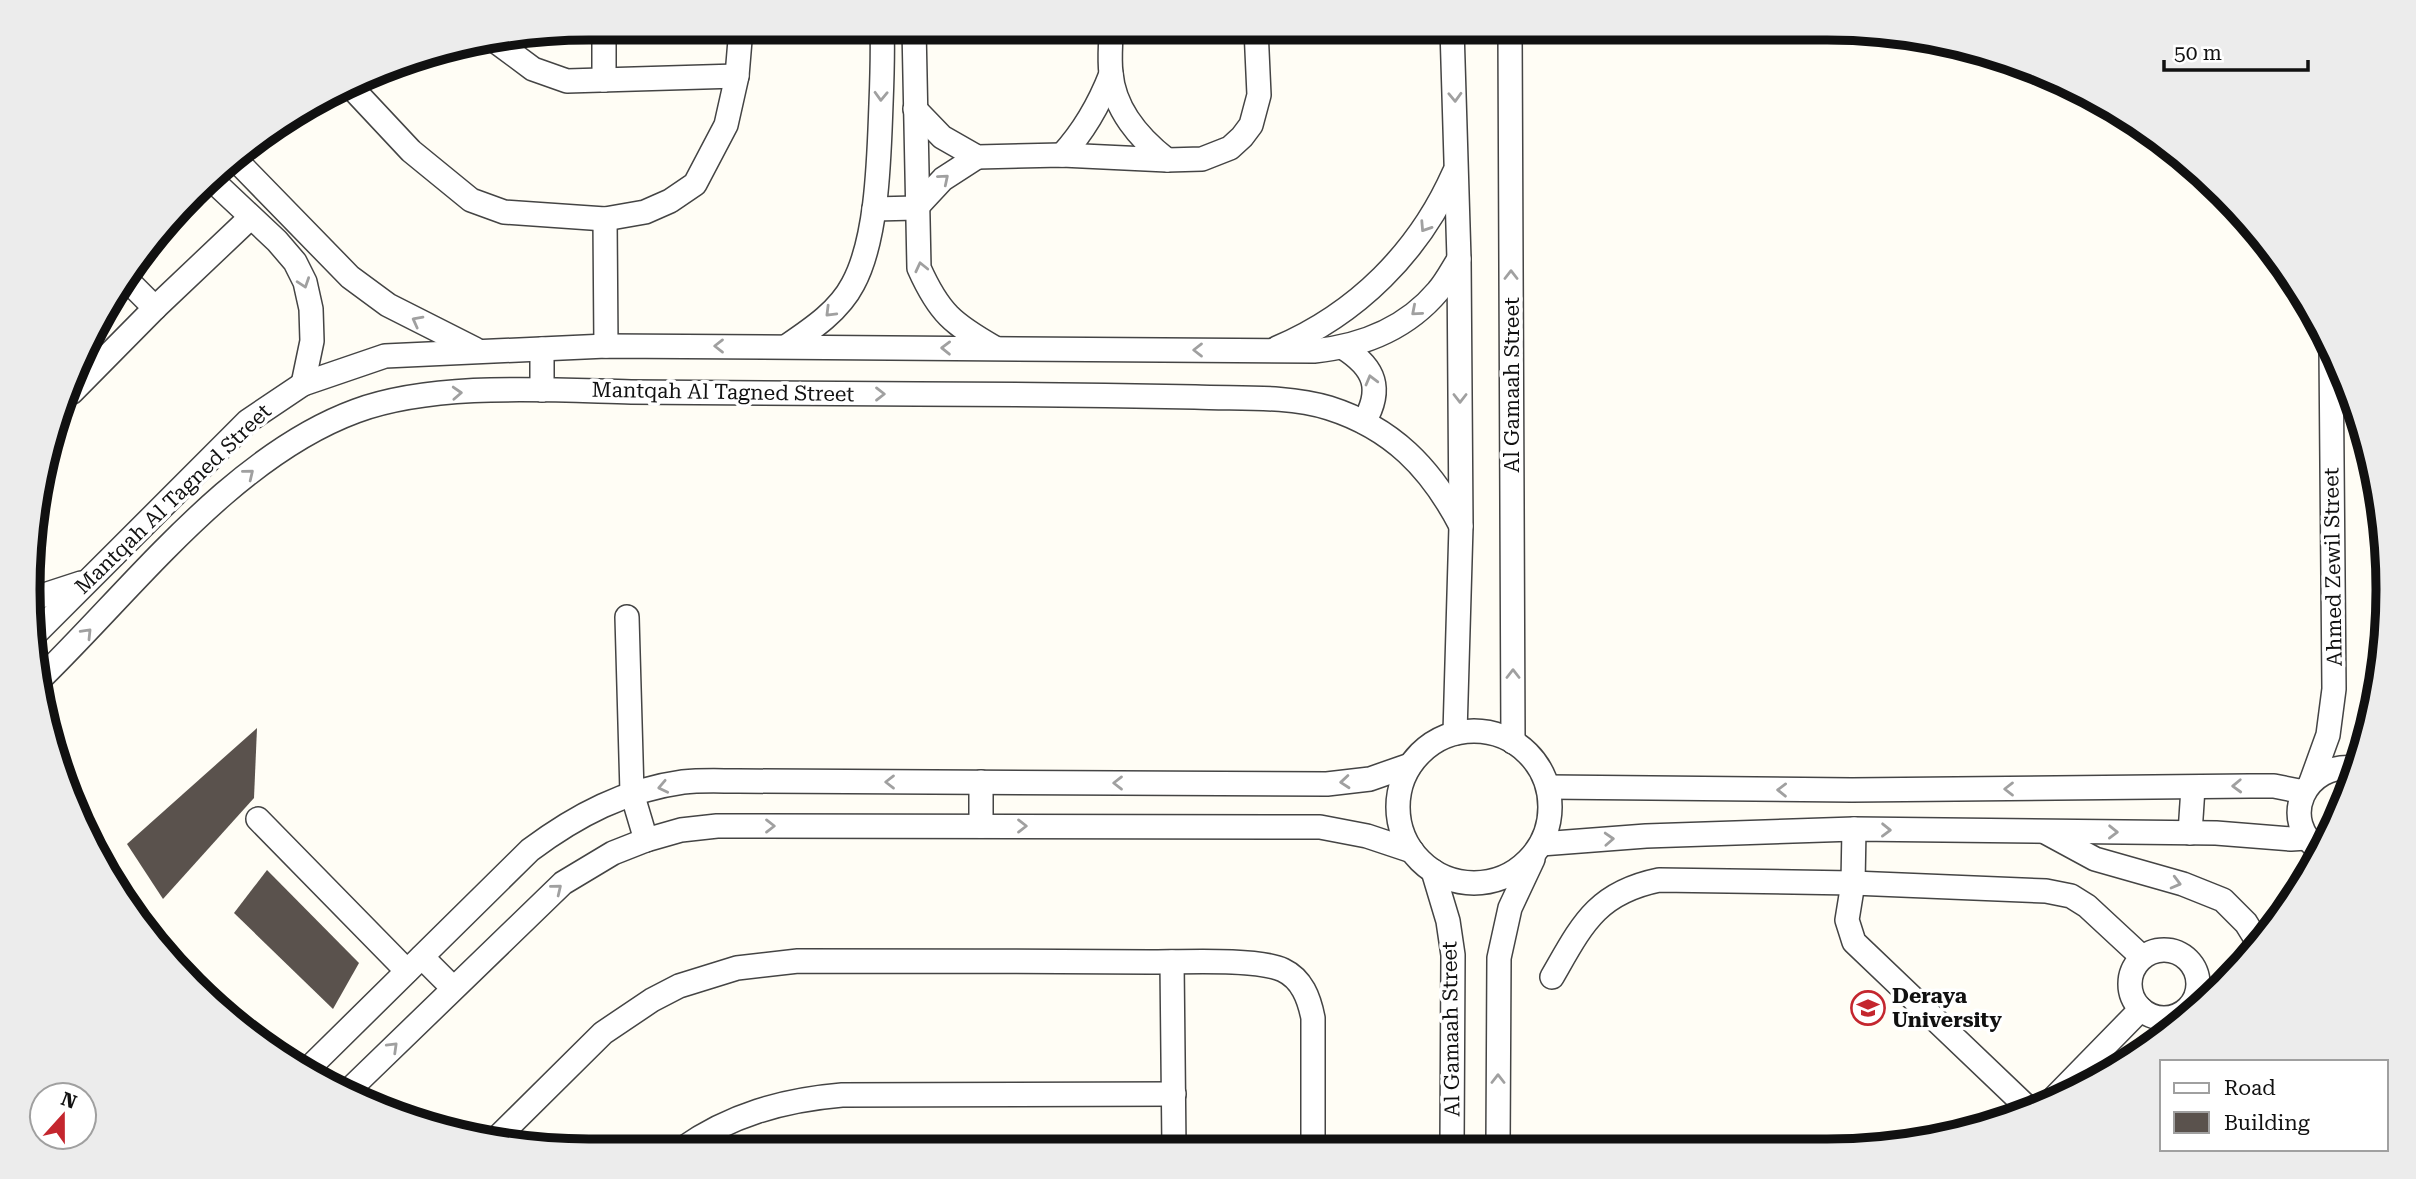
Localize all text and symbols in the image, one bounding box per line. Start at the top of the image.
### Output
scale bar [2164,28,2308,72]
text: 50 m [2174,41,2222,65]
one-way arrow [874,91,889,102]
one-way arrow [1447,92,1462,103]
one-way arrow [935,175,948,187]
one-way arrow [1420,219,1433,232]
one-way arrow [915,262,930,274]
one-way arrow [1503,269,1519,280]
one-way arrow [296,277,310,289]
street label: Al Gamaah Street [1500,297,1524,473]
one-way arrow [1411,303,1424,315]
one-way arrow [826,304,839,317]
one-way arrow [412,315,424,329]
one-way arrow [713,338,723,354]
one-way arrow [940,341,951,356]
one-way arrow [1192,343,1203,358]
one-way arrow [1365,375,1380,387]
street label: Mantqah Al Tagned Street [591,378,855,406]
one-way arrow [451,386,462,401]
one-way arrow [875,386,886,402]
one-way arrow [1452,393,1468,404]
street label: Mantqah Al Tagned Street [70,399,276,599]
street label: Ahmed Zewil Street [2319,467,2347,667]
one-way arrow [241,470,254,482]
one-way arrow [78,628,91,641]
one-way arrow [1505,668,1521,679]
one-way arrow [884,774,895,790]
one-way arrow [1112,775,1122,791]
one-way arrow [1339,775,1351,790]
one-way arrow [657,778,669,793]
one-way arrow [2231,779,2242,794]
one-way arrow [2003,781,2014,797]
one-way arrow [1776,782,1786,798]
one-way arrow [765,818,776,834]
one-way arrow [1017,818,1028,834]
one-way arrow [1880,822,1891,837]
one-way arrow [2108,824,2119,840]
one-way arrow [1604,831,1615,846]
one-way arrow [2169,874,2181,889]
one-way arrow [549,885,562,897]
street label: Al Gamaah Street [1437,941,1465,1117]
place label: Deraya University [1892,984,2002,1032]
school or university icon: Deraya University [1849,989,1887,1027]
one-way arrow [385,1042,398,1055]
legend [2160,1060,2388,1151]
one-way arrow [1490,1073,1506,1084]
text: Road [2224,1076,2276,1100]
north arrow [28,1081,98,1151]
text: N [58,1087,80,1114]
text: Building [2224,1111,2310,1135]

